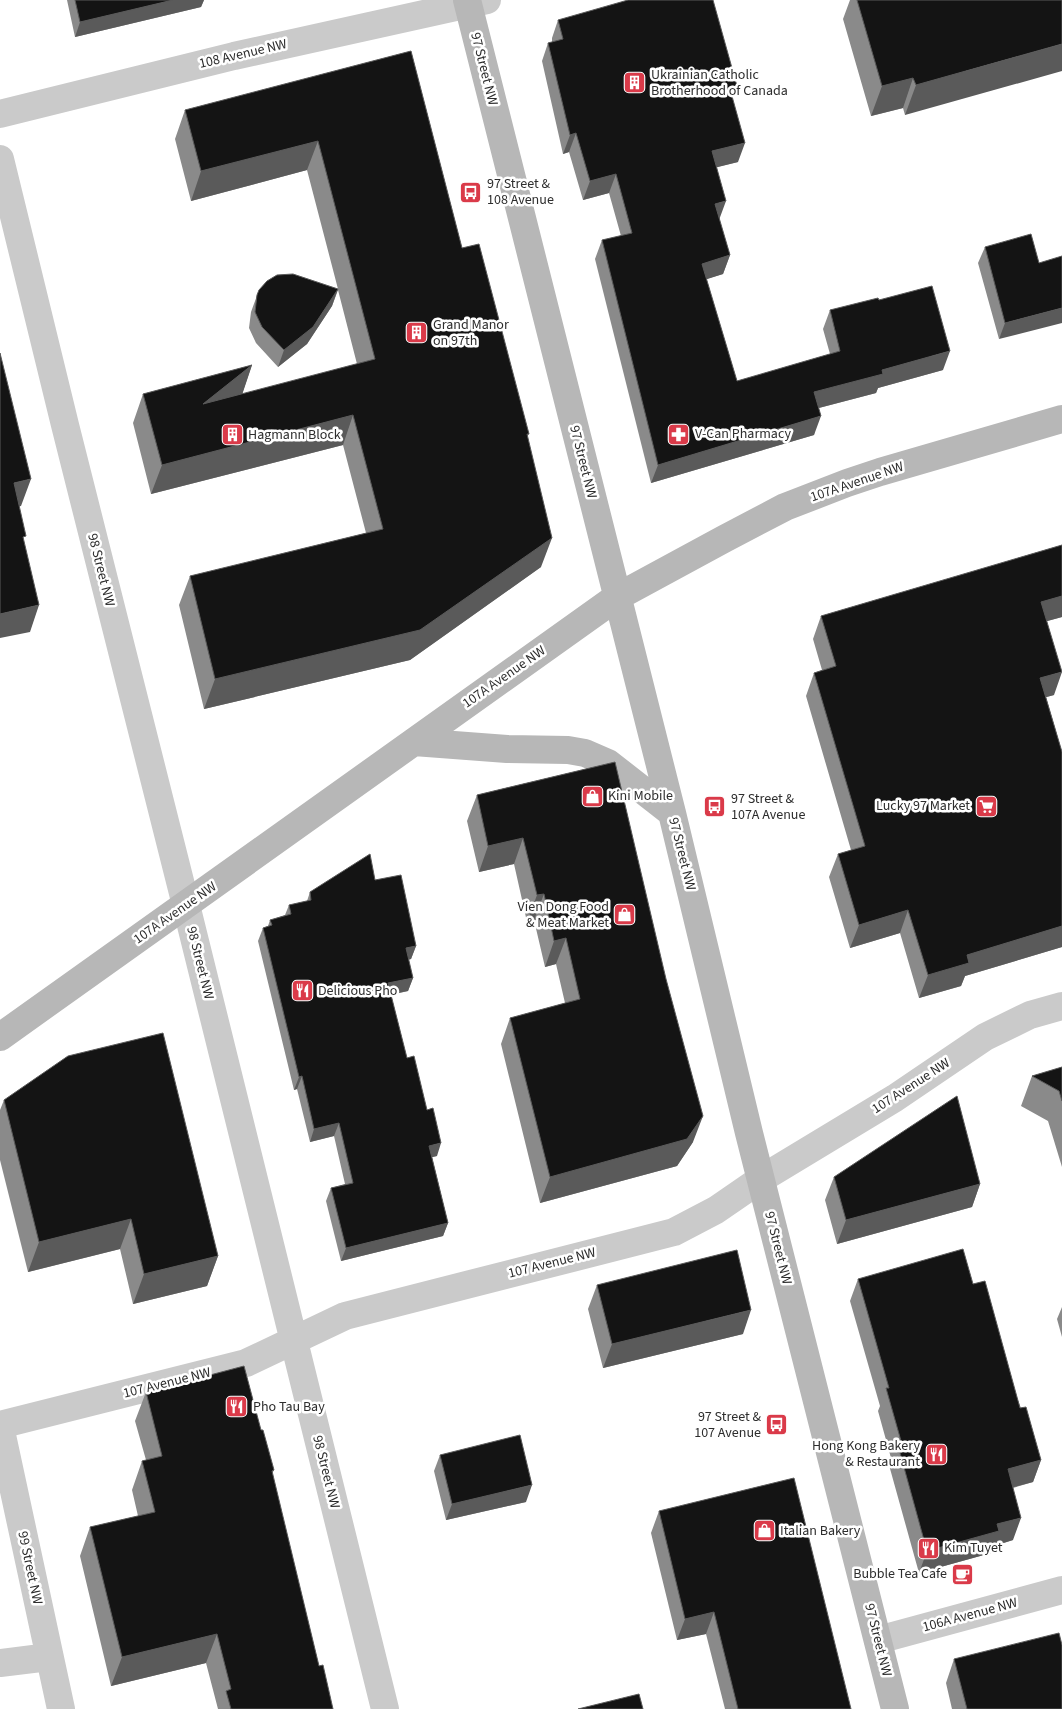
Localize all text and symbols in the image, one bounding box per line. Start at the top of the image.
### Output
street label: 97 Street NW [465,30,503,108]
street label: 108 Avenue NW [197,34,289,74]
place label: Ukrainian Catholic Brotherhood of Canada [651,65,788,101]
building icon: Ukrainian Catholic Brotherhood of Canada [623,71,647,95]
place label: 97 Street & 108 Avenue [487,174,554,210]
bus stop icon: 97 Street & 108 Avenue [459,180,483,204]
place label: Grand Manor on 97th [433,315,509,351]
building icon: Grand Manor on 97th [405,321,429,345]
pharmacy icon: V-Can Pharmacy [667,422,691,446]
building icon: Hagmann Block [220,423,244,447]
street label: 97 Street NW [564,423,602,501]
place label: V-Can Pharmacy [695,424,791,444]
place label: Hagmann Block [248,425,341,445]
street label: 107A Avenue NW [808,457,906,507]
street label: 98 Street NW [82,531,120,609]
street label: 107A Avenue NW [458,641,550,713]
shop icon: Kini Mobile [580,784,604,808]
place label: Kini Mobile [608,786,673,806]
place label: 97 Street & 107A Avenue [731,789,805,825]
supermarket icon: Lucky 97 Market [974,794,998,818]
bus stop icon: 97 Street & 107A Avenue [703,795,727,819]
place label: Lucky 97 Market [876,796,970,816]
street label: 97 Street NW [663,815,701,893]
street label: 107A Avenue NW [129,877,221,949]
place label: Vien Dong Food & Meat Market [518,897,609,933]
shop icon: Vien Dong Food & Meat Market [613,903,637,927]
street label: 98 Street NW [181,924,219,1002]
restaurant icon: Delicious Pho [290,979,314,1003]
place label: Delicious Pho [318,981,397,1001]
street label: 107 Avenue NW [868,1053,954,1119]
street label: 97 Street NW [759,1209,797,1287]
street label: 107 Avenue NW [506,1242,598,1284]
street label: 107 Avenue NW [121,1362,213,1404]
restaurant icon: Pho Tau Bay [225,1395,249,1419]
place label: Pho Tau Bay [253,1397,325,1417]
place label: 97 Street & 107 Avenue [694,1407,761,1443]
bus stop icon: 97 Street & 107 Avenue [765,1413,789,1437]
street label: 98 Street NW [307,1433,345,1511]
place label: Hong Kong Bakery & Restaurant [812,1436,920,1472]
restaurant icon: Hong Kong Bakery & Restaurant [924,1442,948,1466]
shop icon: Italian Bakery [752,1519,776,1543]
place label: Italian Bakery [780,1521,861,1541]
street label: 99 Street NW [12,1529,48,1607]
restaurant icon: Kim Tuyet [916,1536,940,1560]
place label: Kim Tuyet [944,1538,1003,1558]
cafe icon: Bubble Tea Cafe [951,1562,975,1586]
place label: Bubble Tea Cafe [853,1564,947,1584]
street label: 106A Avenue NW [920,1593,1020,1637]
street label: 97 Street NW [859,1601,897,1679]

